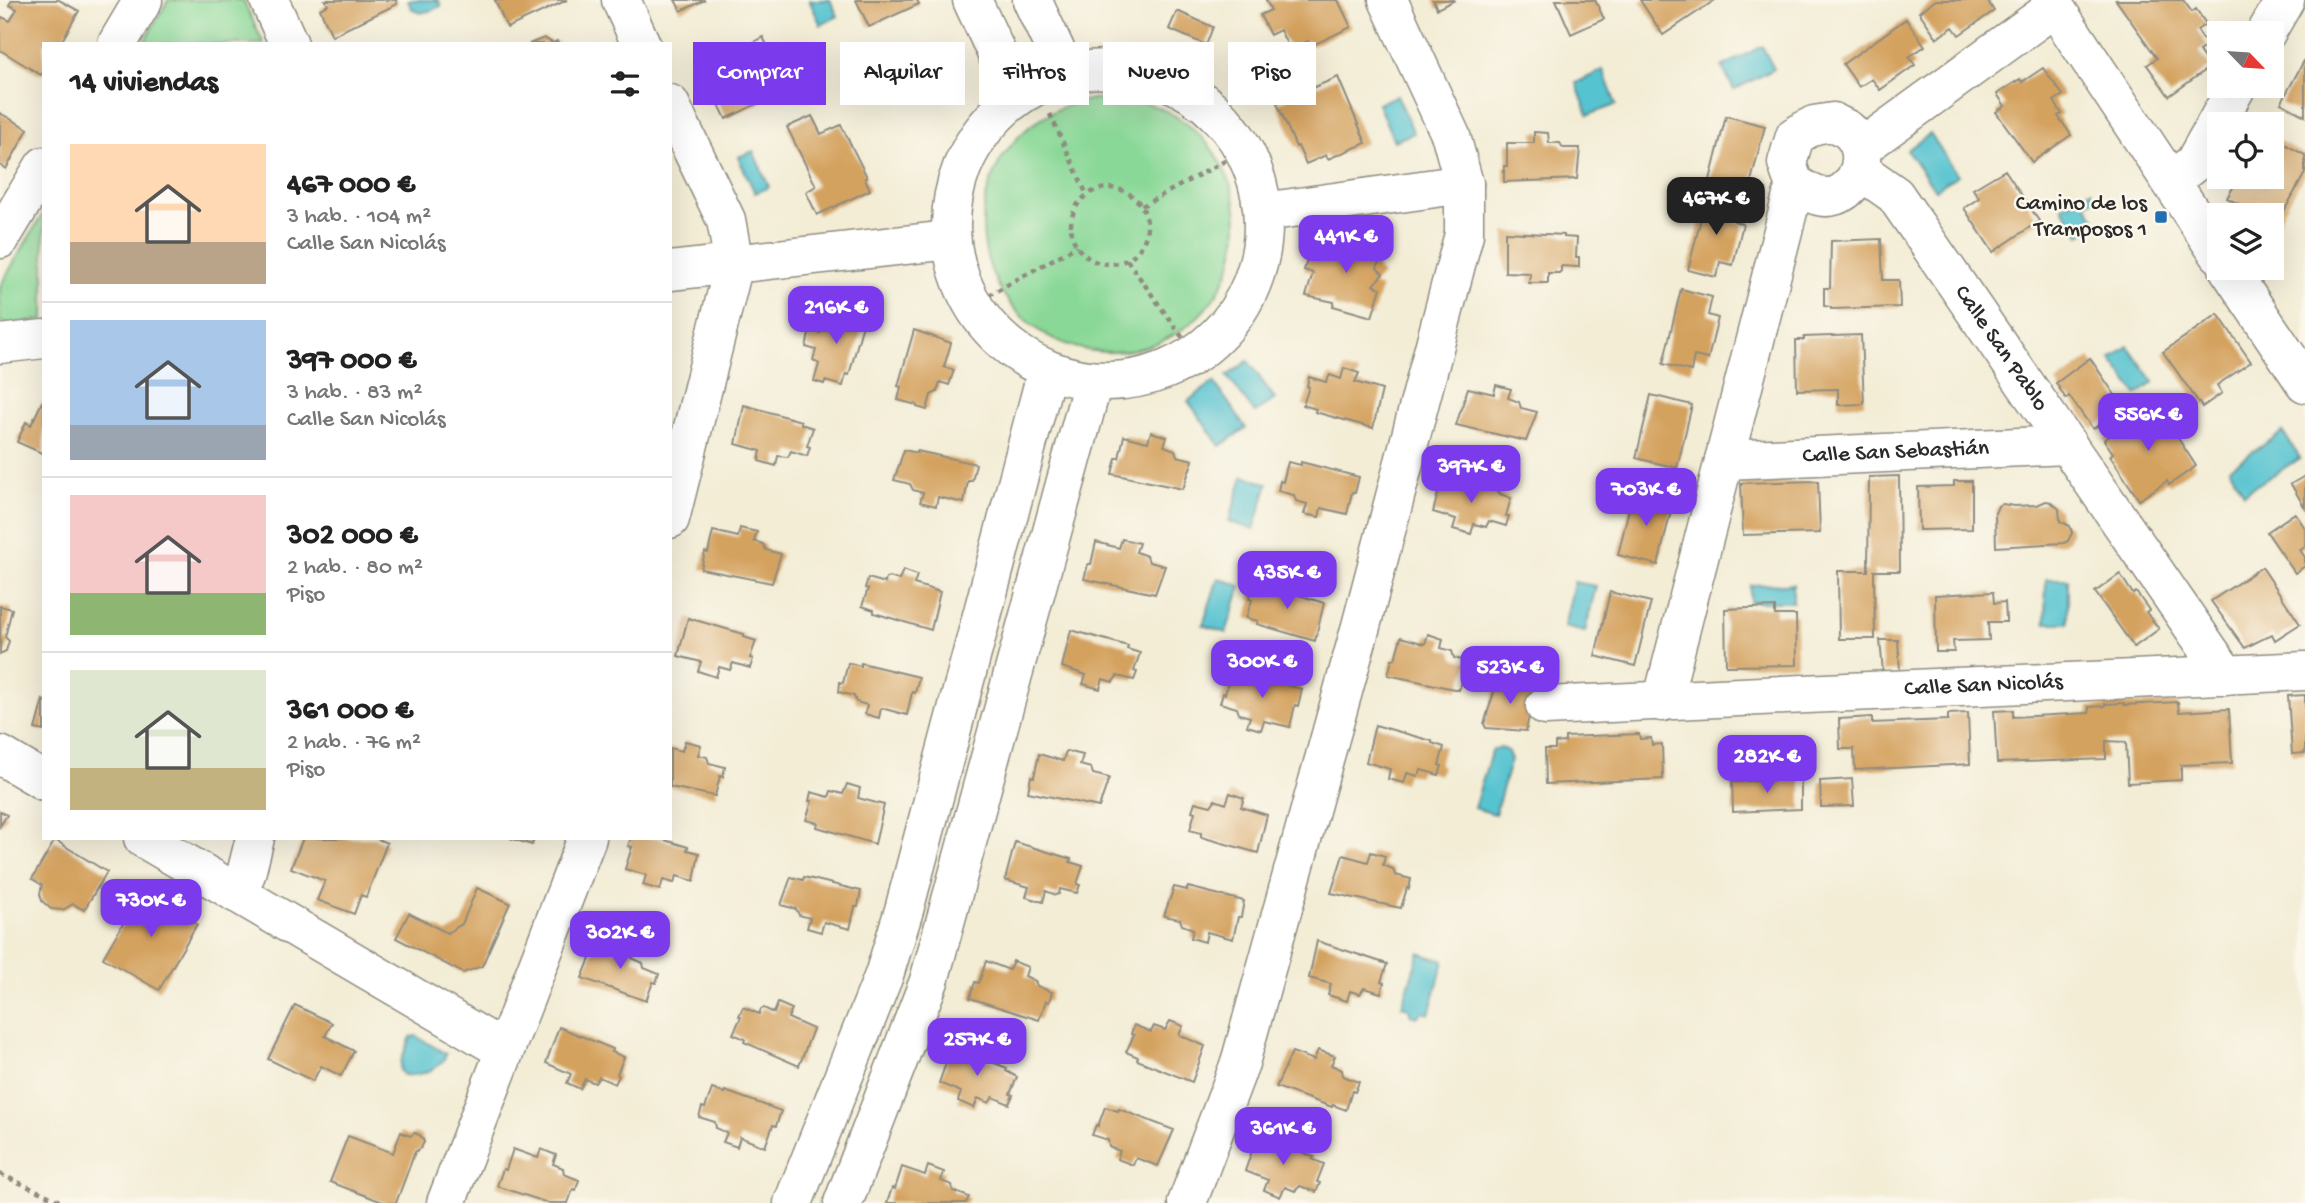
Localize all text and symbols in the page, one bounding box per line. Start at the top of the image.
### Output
north arrow [2207,21,2284,98]
map controls [2207,21,2284,280]
chip: Comprar [693,42,826,105]
chip: Alquilar [840,42,965,105]
chip: Filtros [979,42,1089,105]
chip: Nuevo [1103,42,1214,105]
chip: Piso [1228,42,1316,105]
icon: filters [606,65,644,103]
text: 14 viviendas [70,67,218,102]
button: locate [2207,112,2284,189]
text: 467 000 € [287,169,415,204]
icon: home [126,172,210,256]
pin: 467K € [1659,177,1773,237]
text: 467K € [1683,186,1749,213]
place label: Camino de los Tramposos 1 [2016,191,2148,244]
button: layers [2207,203,2284,280]
text: 3 hab. · 104 m² [287,204,431,231]
marker: Camino de los Tramposos 1 [2153,209,2169,225]
pin: 441K € [1289,216,1403,275]
text: 441K € [1315,224,1377,251]
text: Calle San Nicolás [287,231,446,258]
street label: Calle San Pablo [1948,280,2054,417]
pin: 216K € [779,286,893,346]
text: 216K € [804,295,868,322]
text: 397 000 € [287,345,416,380]
icon: home [126,348,210,432]
text: 3 hab. · 83 m² [287,380,422,407]
pin: 556K € [2091,393,2205,453]
text: 556K € [2114,402,2182,429]
text: Calle San Nicolás [287,407,446,434]
street label: Calle San Sebastián [1802,435,1990,470]
pin: 397K € [1414,446,1528,505]
text: 397K € [1437,454,1505,481]
pin: 703K € [1589,468,1703,528]
text: 703K € [1612,477,1680,504]
text: 302 000 € [287,520,418,555]
icon: home [126,523,210,607]
pin: 435K € [1230,552,1344,611]
text: 2 hab. · 80 m² [287,555,423,582]
text: 435K € [1254,560,1320,587]
text: Piso [287,582,325,609]
pin: 300K € [1205,640,1319,700]
pin: 523K € [1453,646,1567,706]
text: 300K € [1227,649,1297,676]
text: 523K € [1476,655,1544,682]
street label: Calle San Nicolás [1904,669,2064,703]
text: 361 000 € [287,695,413,730]
icon: home [126,698,210,782]
text: 2 hab. · 76 m² [287,730,421,757]
pin: 282K € [1710,736,1824,795]
text: 282K € [1734,744,1800,771]
text: Piso [287,757,325,784]
pin: 730K € [94,880,208,939]
text: 730K € [117,888,185,915]
pin: 302K € [563,912,677,971]
text: 302K € [586,920,654,947]
pin: 257K € [920,1018,1034,1078]
text: 257K € [943,1027,1011,1054]
pin: 361K € [1226,1108,1340,1167]
text: 361K € [1251,1116,1315,1143]

